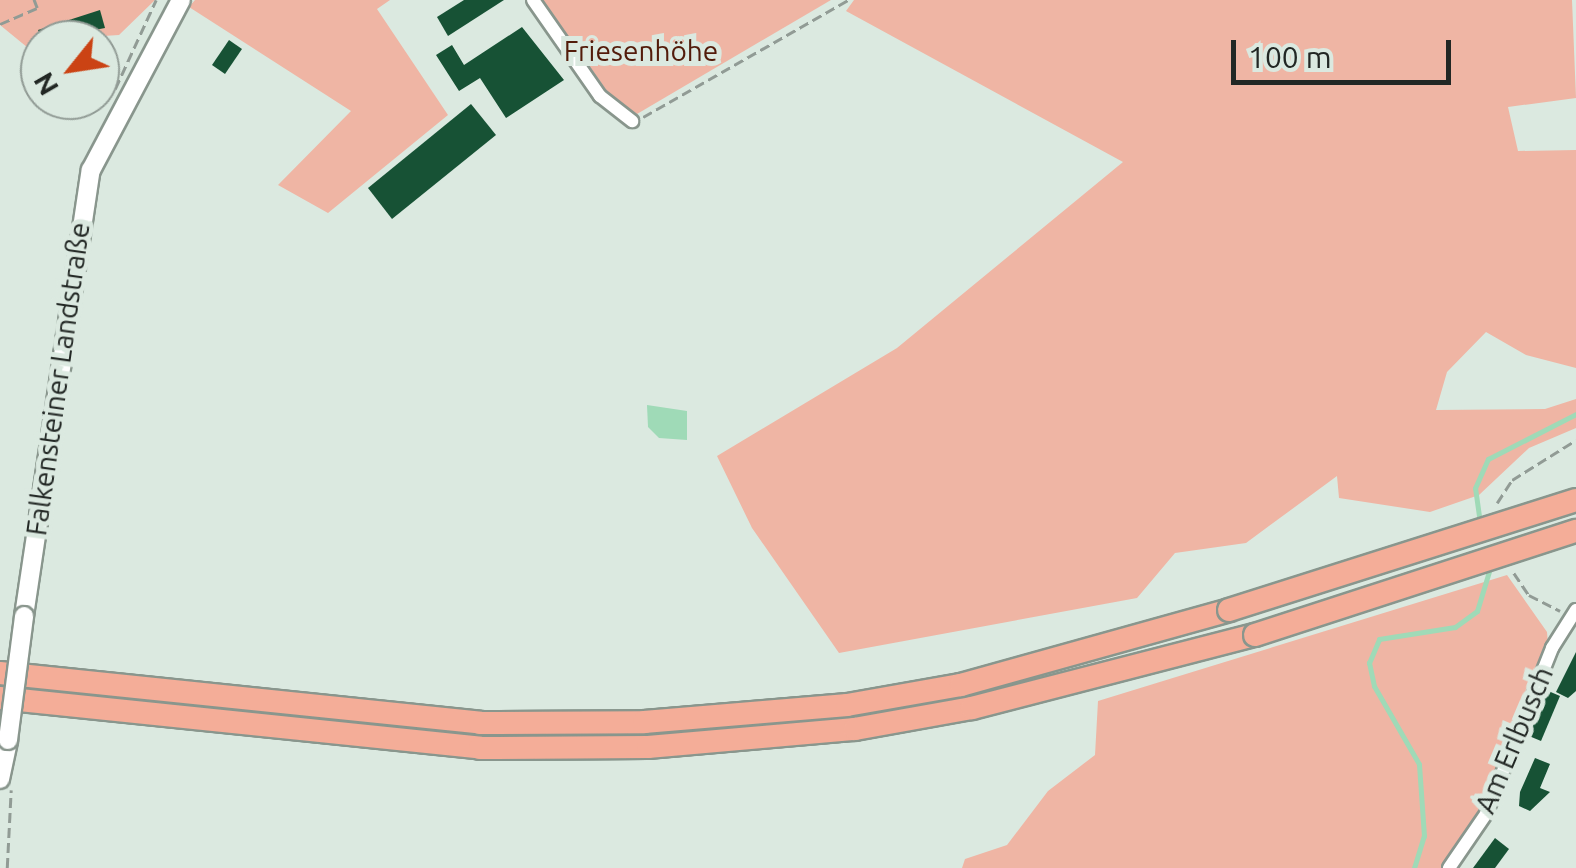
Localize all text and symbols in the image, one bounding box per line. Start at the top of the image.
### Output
north arrow [20,20,120,120]
scale bar [1236,20,1456,82]
park label: Friesenhöhe [564,34,718,68]
text: 100 m [1248,40,1332,74]
text: N [27,67,64,101]
street label: Falkensteiner Landstraße [19,220,97,538]
street label: Am Erlbusch [1468,662,1560,818]

